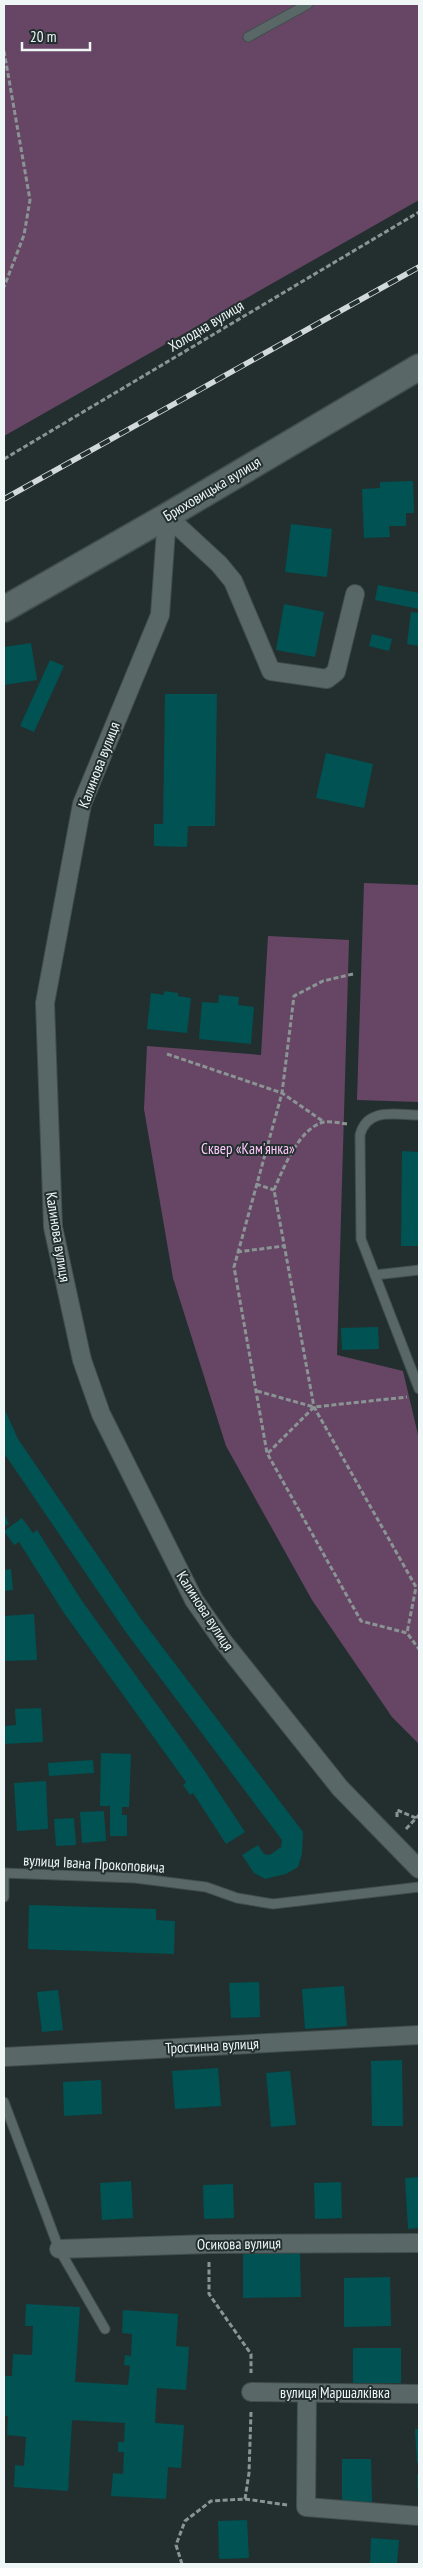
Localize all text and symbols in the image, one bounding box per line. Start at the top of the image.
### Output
scale bar [22,20,90,52]
text: 20 m [30,27,56,46]
street label: Холодна вулиця [164,295,247,356]
street label: Брюховицька вулиця [159,452,264,525]
street label: Калинова вулиця [73,719,124,811]
park label: Сквер «Кам'янка» [201,1139,295,1158]
street label: Калинова вулиця [42,1191,75,1283]
street label: Калинова вулиця [173,1567,238,1654]
street label: вулиця Івана Прокоповича [23,1850,165,1877]
street label: Тростинна вулиця [165,2034,259,2057]
street label: Осикова вулиця [197,2233,281,2254]
street label: вулиця Маршалківка [280,2383,390,2402]

